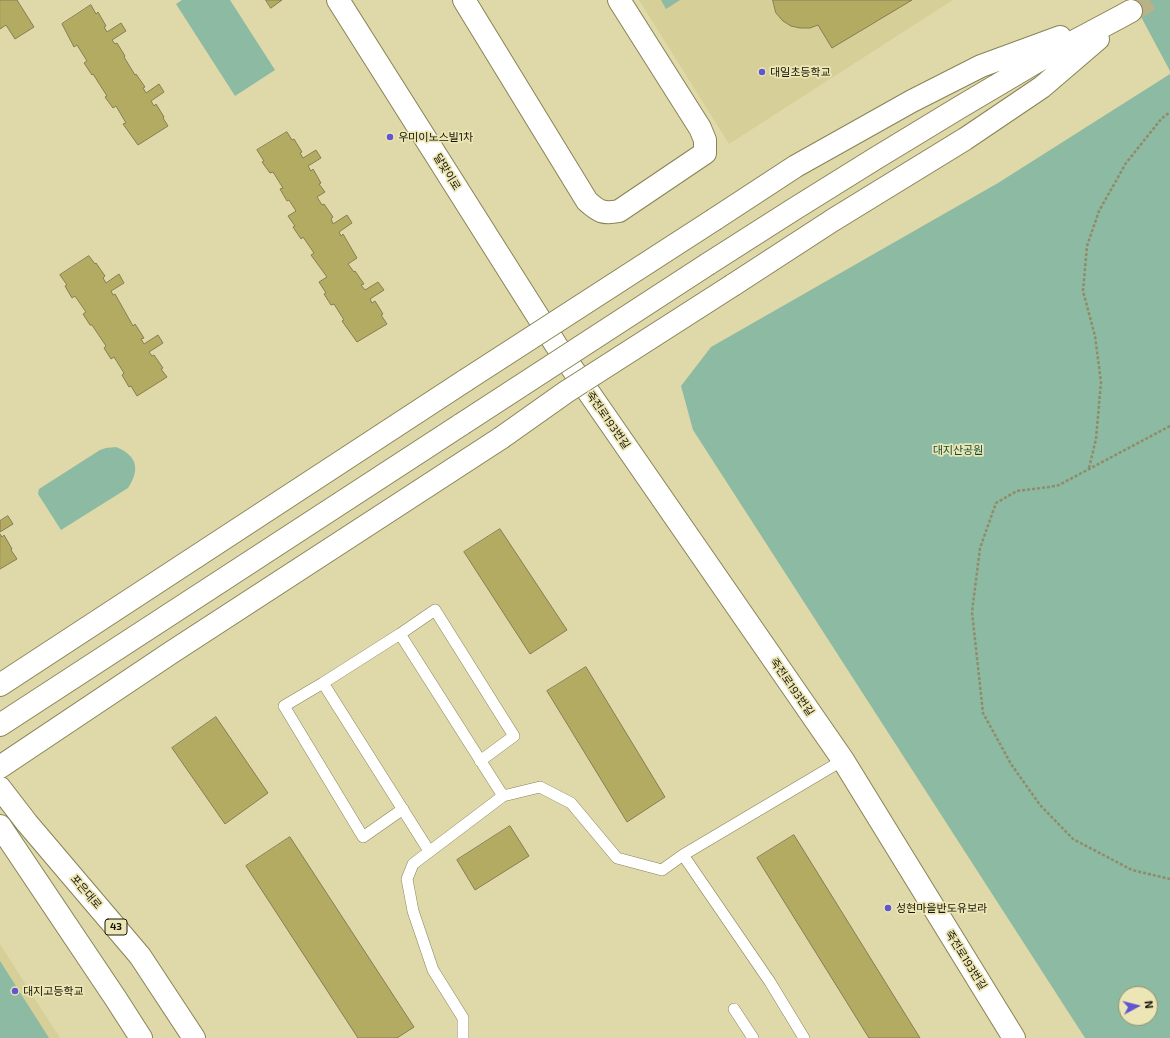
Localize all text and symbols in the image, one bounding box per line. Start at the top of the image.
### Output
place label: 대일초등학교 [770,65,831,79]
marker: 대일초등학교 [757,67,767,77]
place label: 우미이노스빌1차 [398,130,473,144]
marker: 우미이노스빌1차 [385,132,395,142]
street label: 달맞이로 [431,151,463,193]
street label: 죽전로193번길 [583,389,633,451]
park label: 대지산공원 [933,443,983,457]
street label: 죽전로193번길 [767,656,817,718]
street label: 포은대로 [68,872,104,912]
place label: 성현마을반도유보라 [896,901,987,915]
marker: 성현마을반도유보라 [883,903,893,913]
road number: 43 [105,919,127,935]
street label: 죽전로193번길 [943,928,989,992]
place label: 대지고등학교 [23,984,84,998]
marker: 대지고등학교 [10,986,20,996]
north arrow [1118,986,1158,1026]
text: N [1142,1000,1156,1009]

